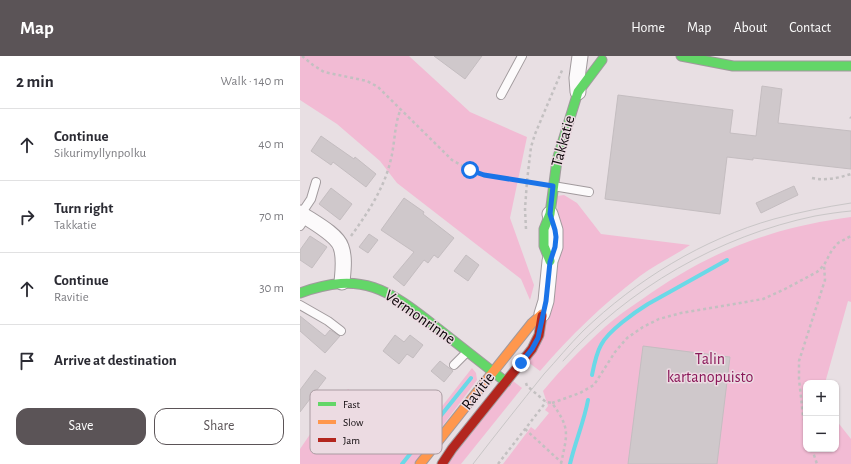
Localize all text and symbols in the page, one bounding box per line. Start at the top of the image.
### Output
text: Map [20,19,54,38]
text: Home [631,21,665,35]
text: Map [687,21,711,35]
text: About [733,21,767,35]
text: Contact [789,21,831,35]
text: 2 min [16,73,54,90]
text: Walk · 140 m [221,75,284,88]
street label: Takkatie [549,114,577,168]
text: Continue [54,129,109,144]
icon: ahead [16,134,38,156]
text: 40 m [258,138,284,151]
text: Sikurimyllynpolku [54,147,146,160]
route start [461,161,479,179]
text: Turn right [54,201,113,216]
icon: right [16,206,38,228]
text: 70 m [259,210,284,223]
text: Takkatie [54,219,96,232]
text: Continue [54,273,109,288]
icon: ahead [16,278,38,300]
text: 30 m [259,282,284,295]
street label: Vermonrinne [382,287,458,347]
text: Ravitie [54,291,89,304]
icon: arrive [16,350,38,372]
park label: Talin kartanopuisto [667,351,753,385]
text: Arrive at destination [54,353,177,368]
route end [512,354,530,372]
street label: Ravitie [459,369,497,413]
map controls [803,380,839,452]
button: + [803,380,839,416]
legend [310,390,442,454]
text: Fast [343,399,361,410]
button: Save [16,408,146,445]
button: Share [154,408,284,445]
button: − [803,416,839,452]
text: Slow [343,417,364,428]
text: Jam [343,435,360,446]

